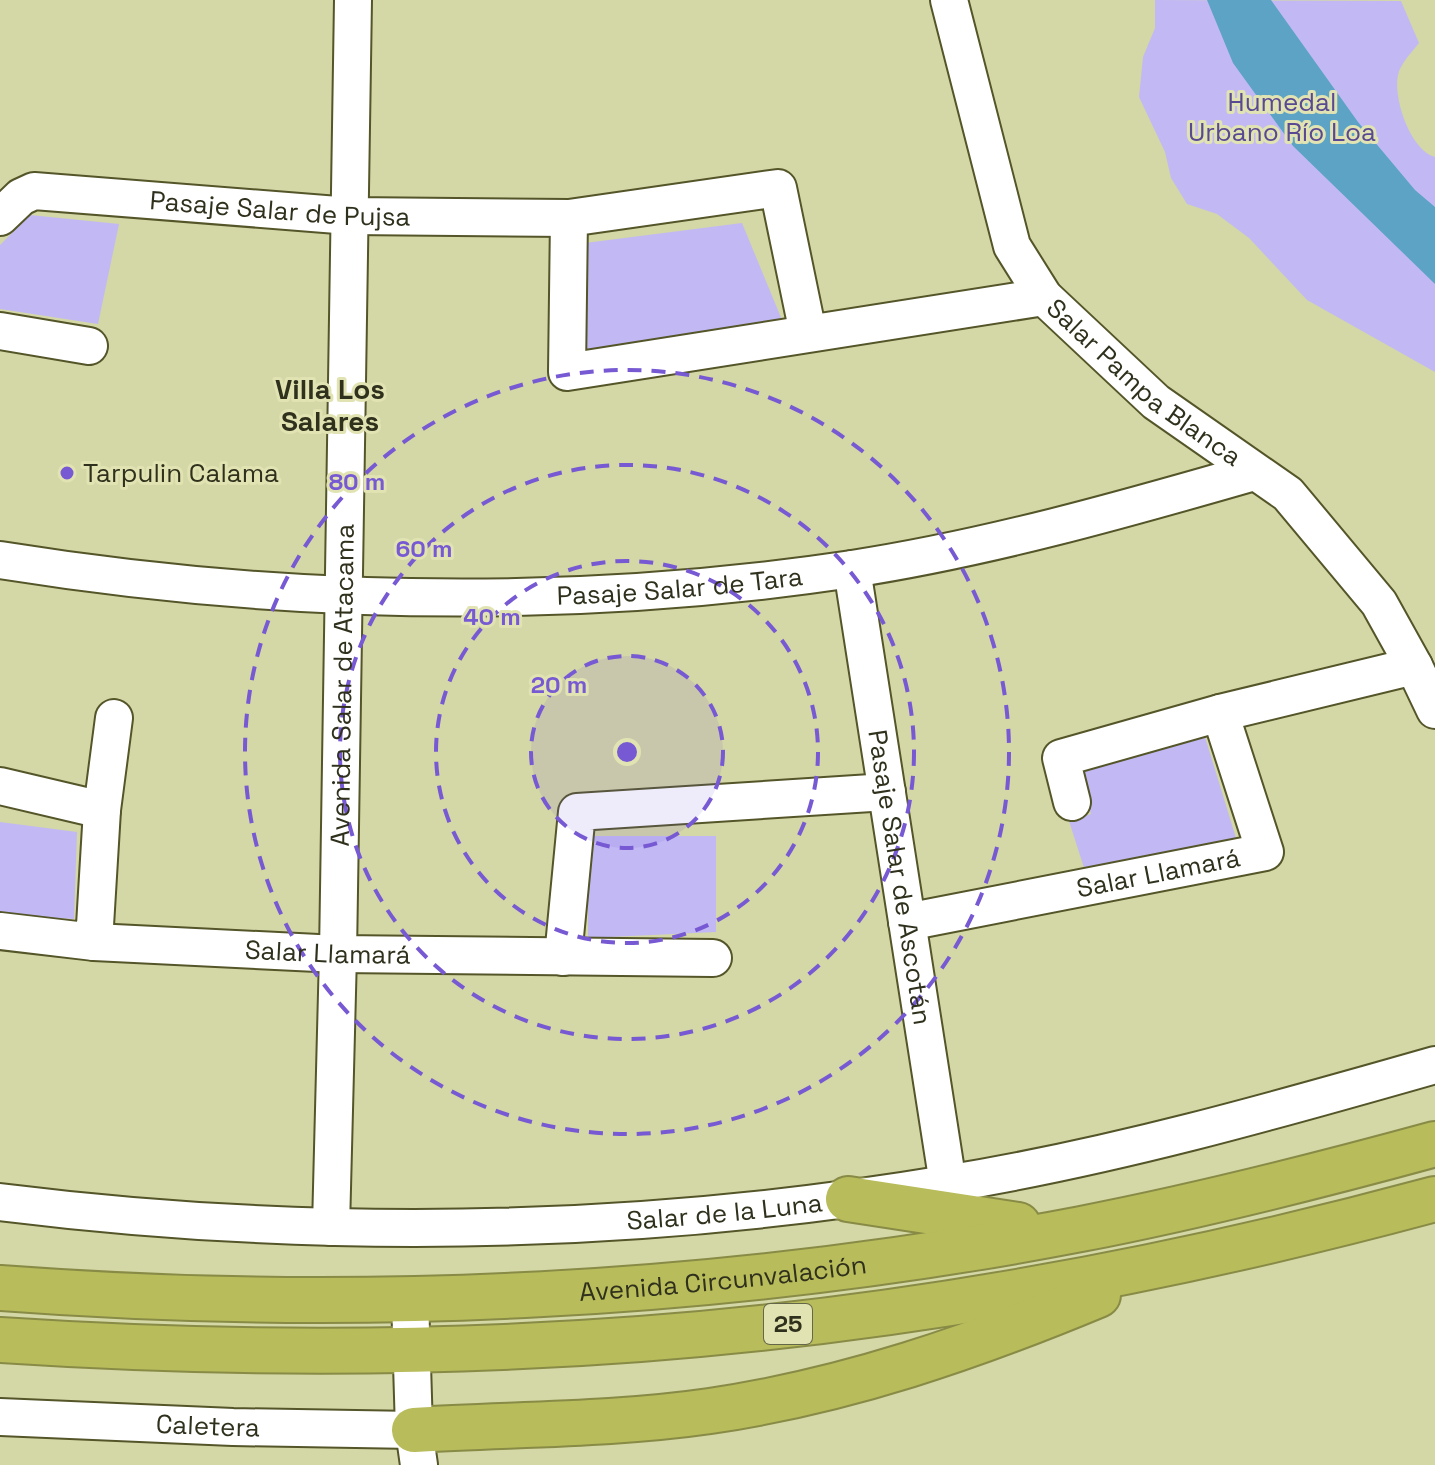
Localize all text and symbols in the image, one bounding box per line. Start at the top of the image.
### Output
park label: Humedal Urbano Río Loa [1188,85,1376,149]
street label: Pasaje Salar de Pujsa [148,183,411,234]
street label: Salar Pampa Blanca [1039,291,1248,474]
district label: Villa Los Salares [275,371,385,439]
place label: Tarpulin Calama [83,456,279,490]
marker: Tarpulin Calama [58,464,76,482]
text: 80 m [329,466,385,497]
street label: Avenida Salar de Atacama [323,523,362,847]
text: 60 m [396,533,452,564]
street label: Pasaje Salar de Tara [556,559,805,613]
text: 40 m [463,601,521,632]
text: 20 m [531,669,587,700]
street label: Pasaje Salar de Ascotán [860,727,940,1027]
centre of rings [613,738,641,766]
street label: Salar Llamará [1074,840,1243,905]
street label: Salar Llamará [244,932,411,972]
street label: Salar de la Luna [625,1185,824,1238]
street label: Avenida Circunvalación [578,1247,869,1309]
road number: 25 [764,1304,812,1344]
street label: Caletera [155,1407,260,1444]

